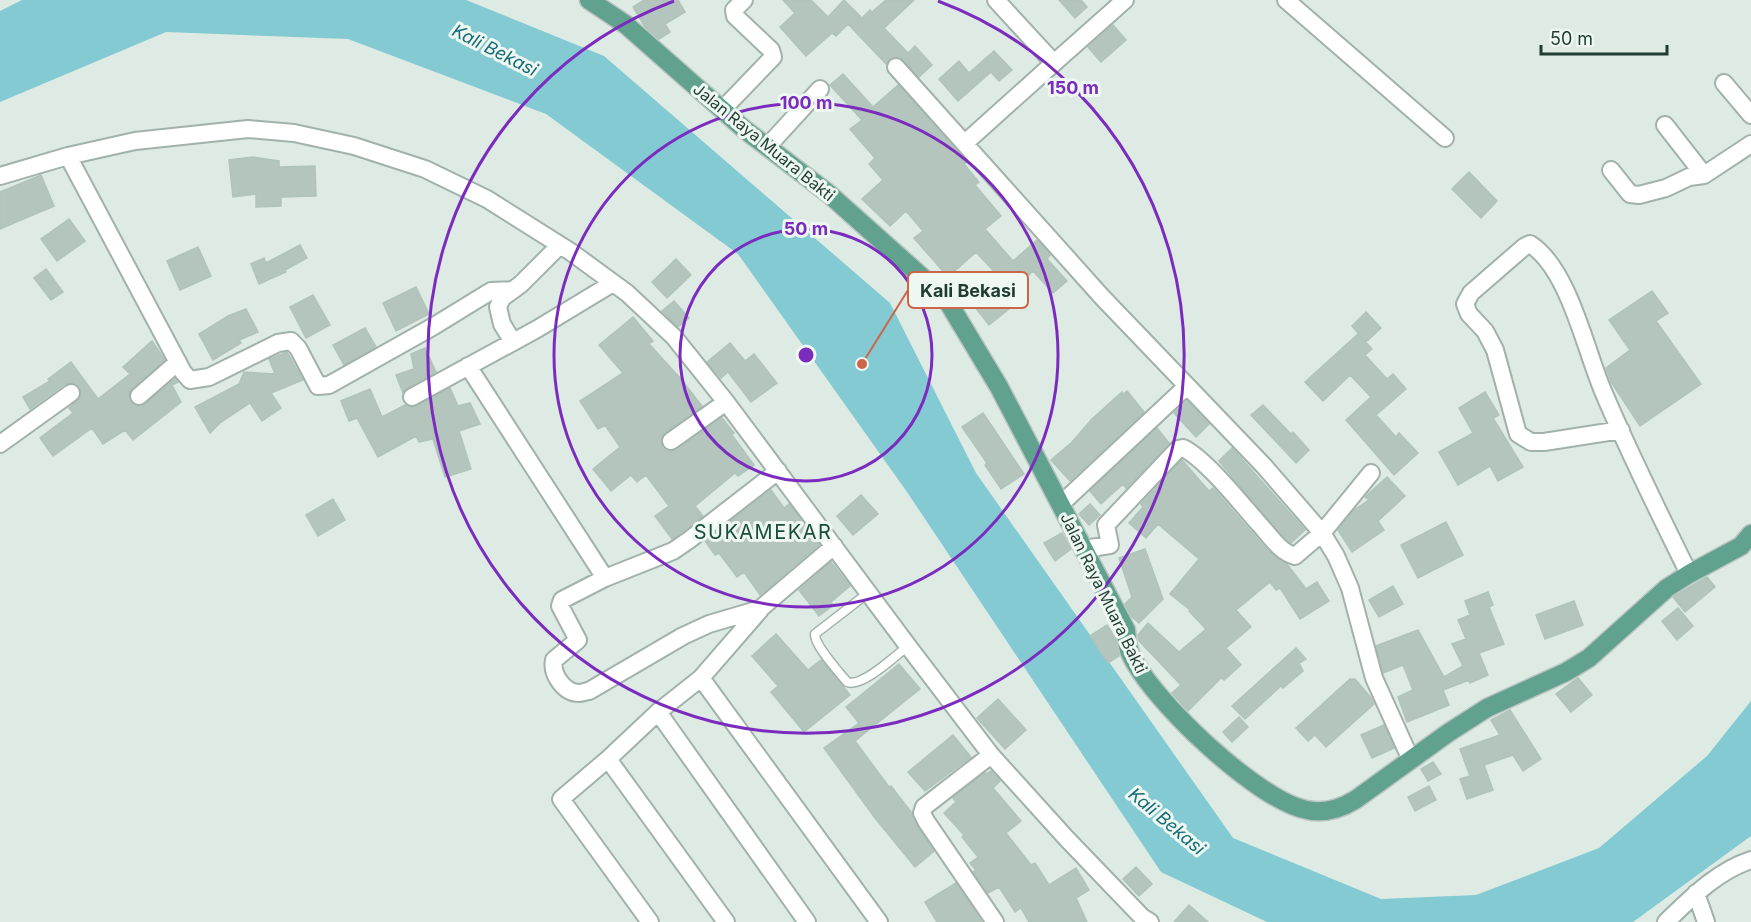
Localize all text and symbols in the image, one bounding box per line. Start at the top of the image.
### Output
scale bar [1541,18,1667,56]
water label: Kali Bekasi [449,20,542,81]
text: 50 m [1550,28,1593,49]
text: 150 m [1047,77,1099,98]
street label: Jalan Raya Muara Bakti [689,79,839,205]
text: 100 m [780,92,832,113]
text: 50 m [784,218,828,239]
callout: Kali Bekasi [908,272,1028,308]
text: Kali Bekasi [920,280,1016,301]
centre of rings [796,345,816,365]
street label: Jalan Raya Muara Bakti [1056,510,1152,676]
district label: SUKAMEKAR [694,520,832,544]
water label: Kali Bekasi [1125,783,1210,859]

